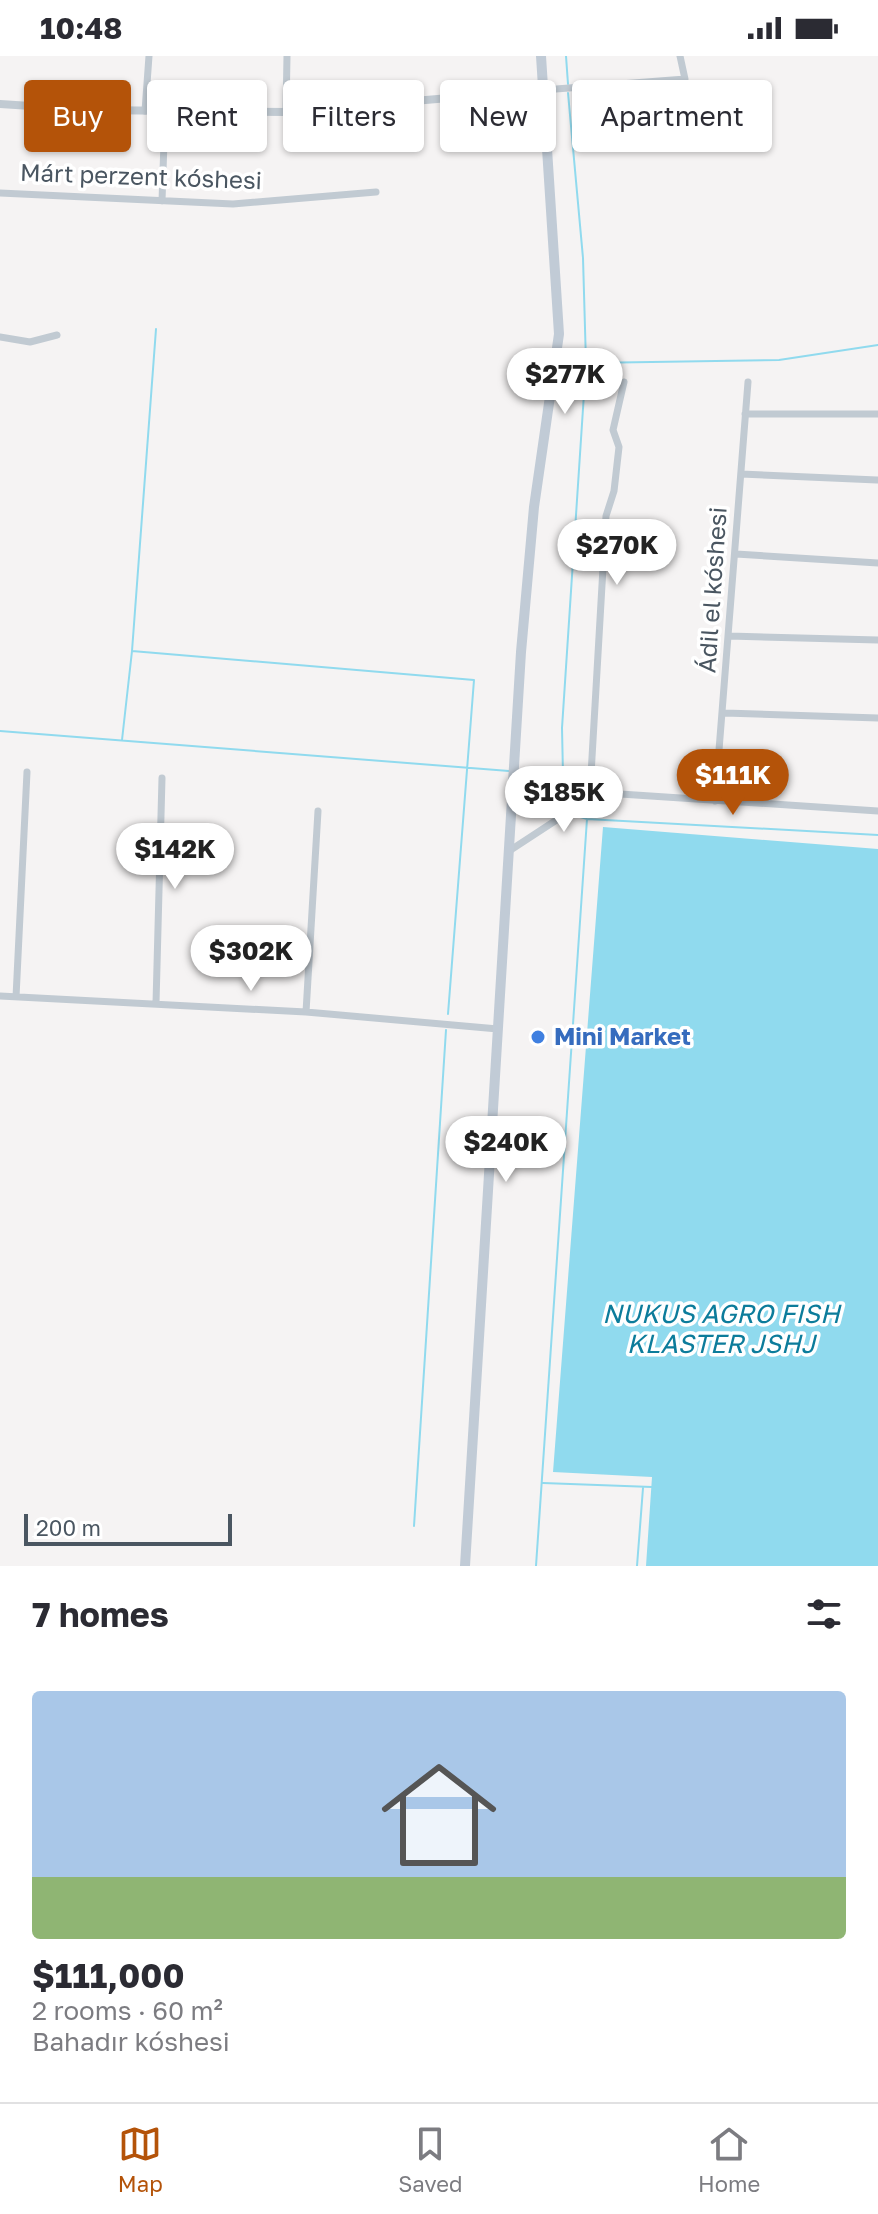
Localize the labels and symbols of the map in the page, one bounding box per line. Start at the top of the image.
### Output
street label: Márt perzent kóshesi [20,157,263,194]
pin: $277K [509,348,621,416]
street label: Ádil el kóshesi [691,506,732,674]
pin: $270K [561,519,673,587]
pin: $111K [677,749,789,817]
pin: $185K [508,766,620,834]
pin: $142K [119,823,231,891]
pin: $302K [195,925,307,993]
place label: Mini Market [554,1021,691,1050]
marker: Mini Market [529,1028,547,1046]
pin: $240K [450,1116,562,1184]
water label: NUKUS AGRO FISH KLASTER JSHJ [602,1298,842,1359]
scale bar [24,1510,232,1546]

